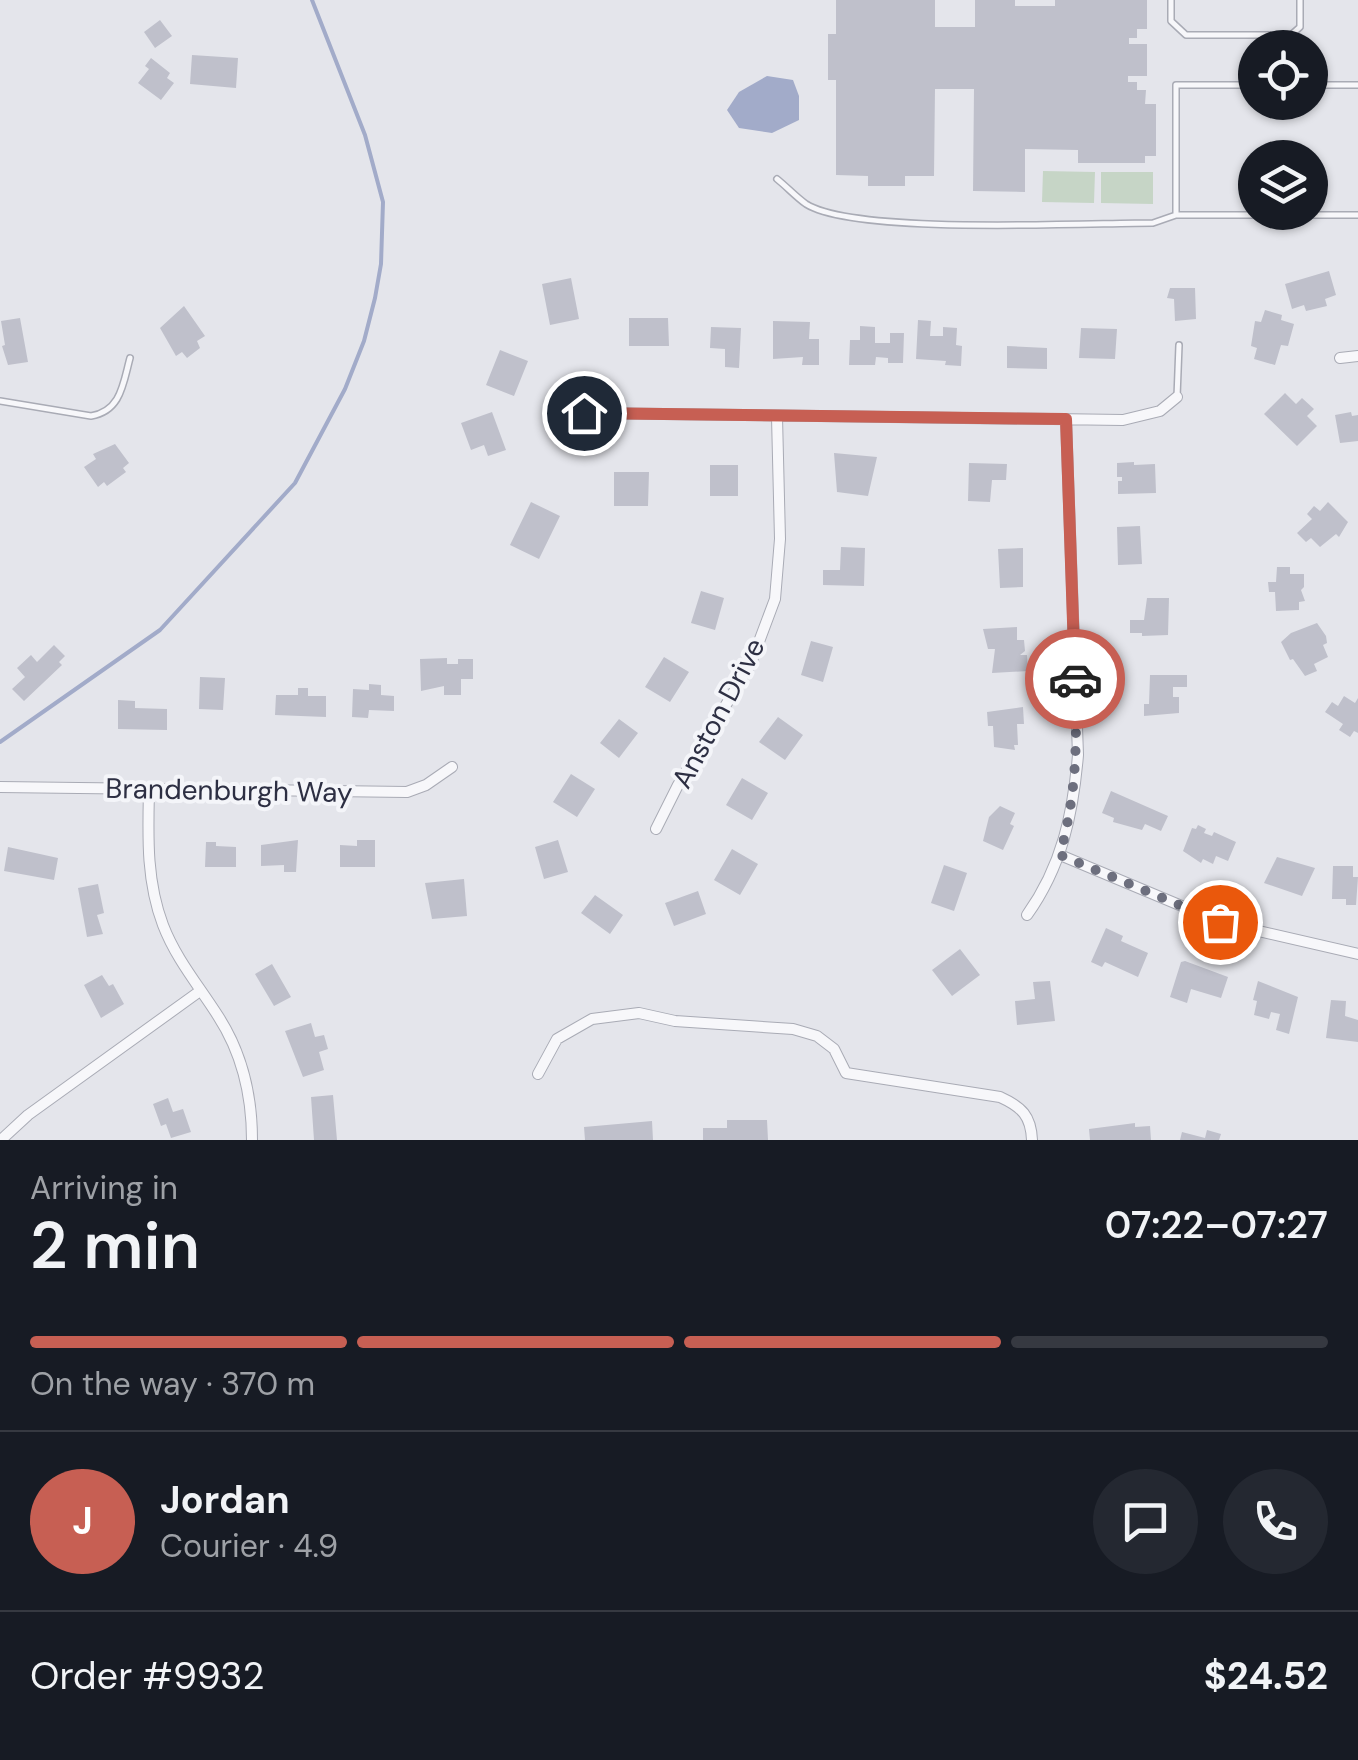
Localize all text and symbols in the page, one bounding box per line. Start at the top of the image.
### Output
map controls [1238,30,1328,230]
button: locate [1238,30,1328,120]
button: layers [1238,140,1328,230]
pin [542,371,627,456]
icon: home [557,386,612,441]
courier [1025,629,1125,729]
street label: Anston Drive [663,632,774,795]
icon: car [1048,652,1103,707]
street label: Brandenburgh Way [105,770,353,811]
pin [1178,880,1263,965]
icon: bag [1193,895,1248,950]
text: Arriving in [30,1167,178,1209]
text: 07:22–07:27 [1105,1200,1328,1250]
text: 2 min [30,1204,200,1288]
text: On the way · 370 m [30,1363,315,1405]
button: chat [1093,1469,1198,1574]
button: phone [1223,1469,1328,1574]
text: Jordan [160,1475,290,1525]
text: J [72,1496,93,1546]
text: Courier · 4.9 [160,1525,338,1567]
text: Order #9932 [30,1651,264,1701]
text: $24.52 [1204,1651,1328,1701]

